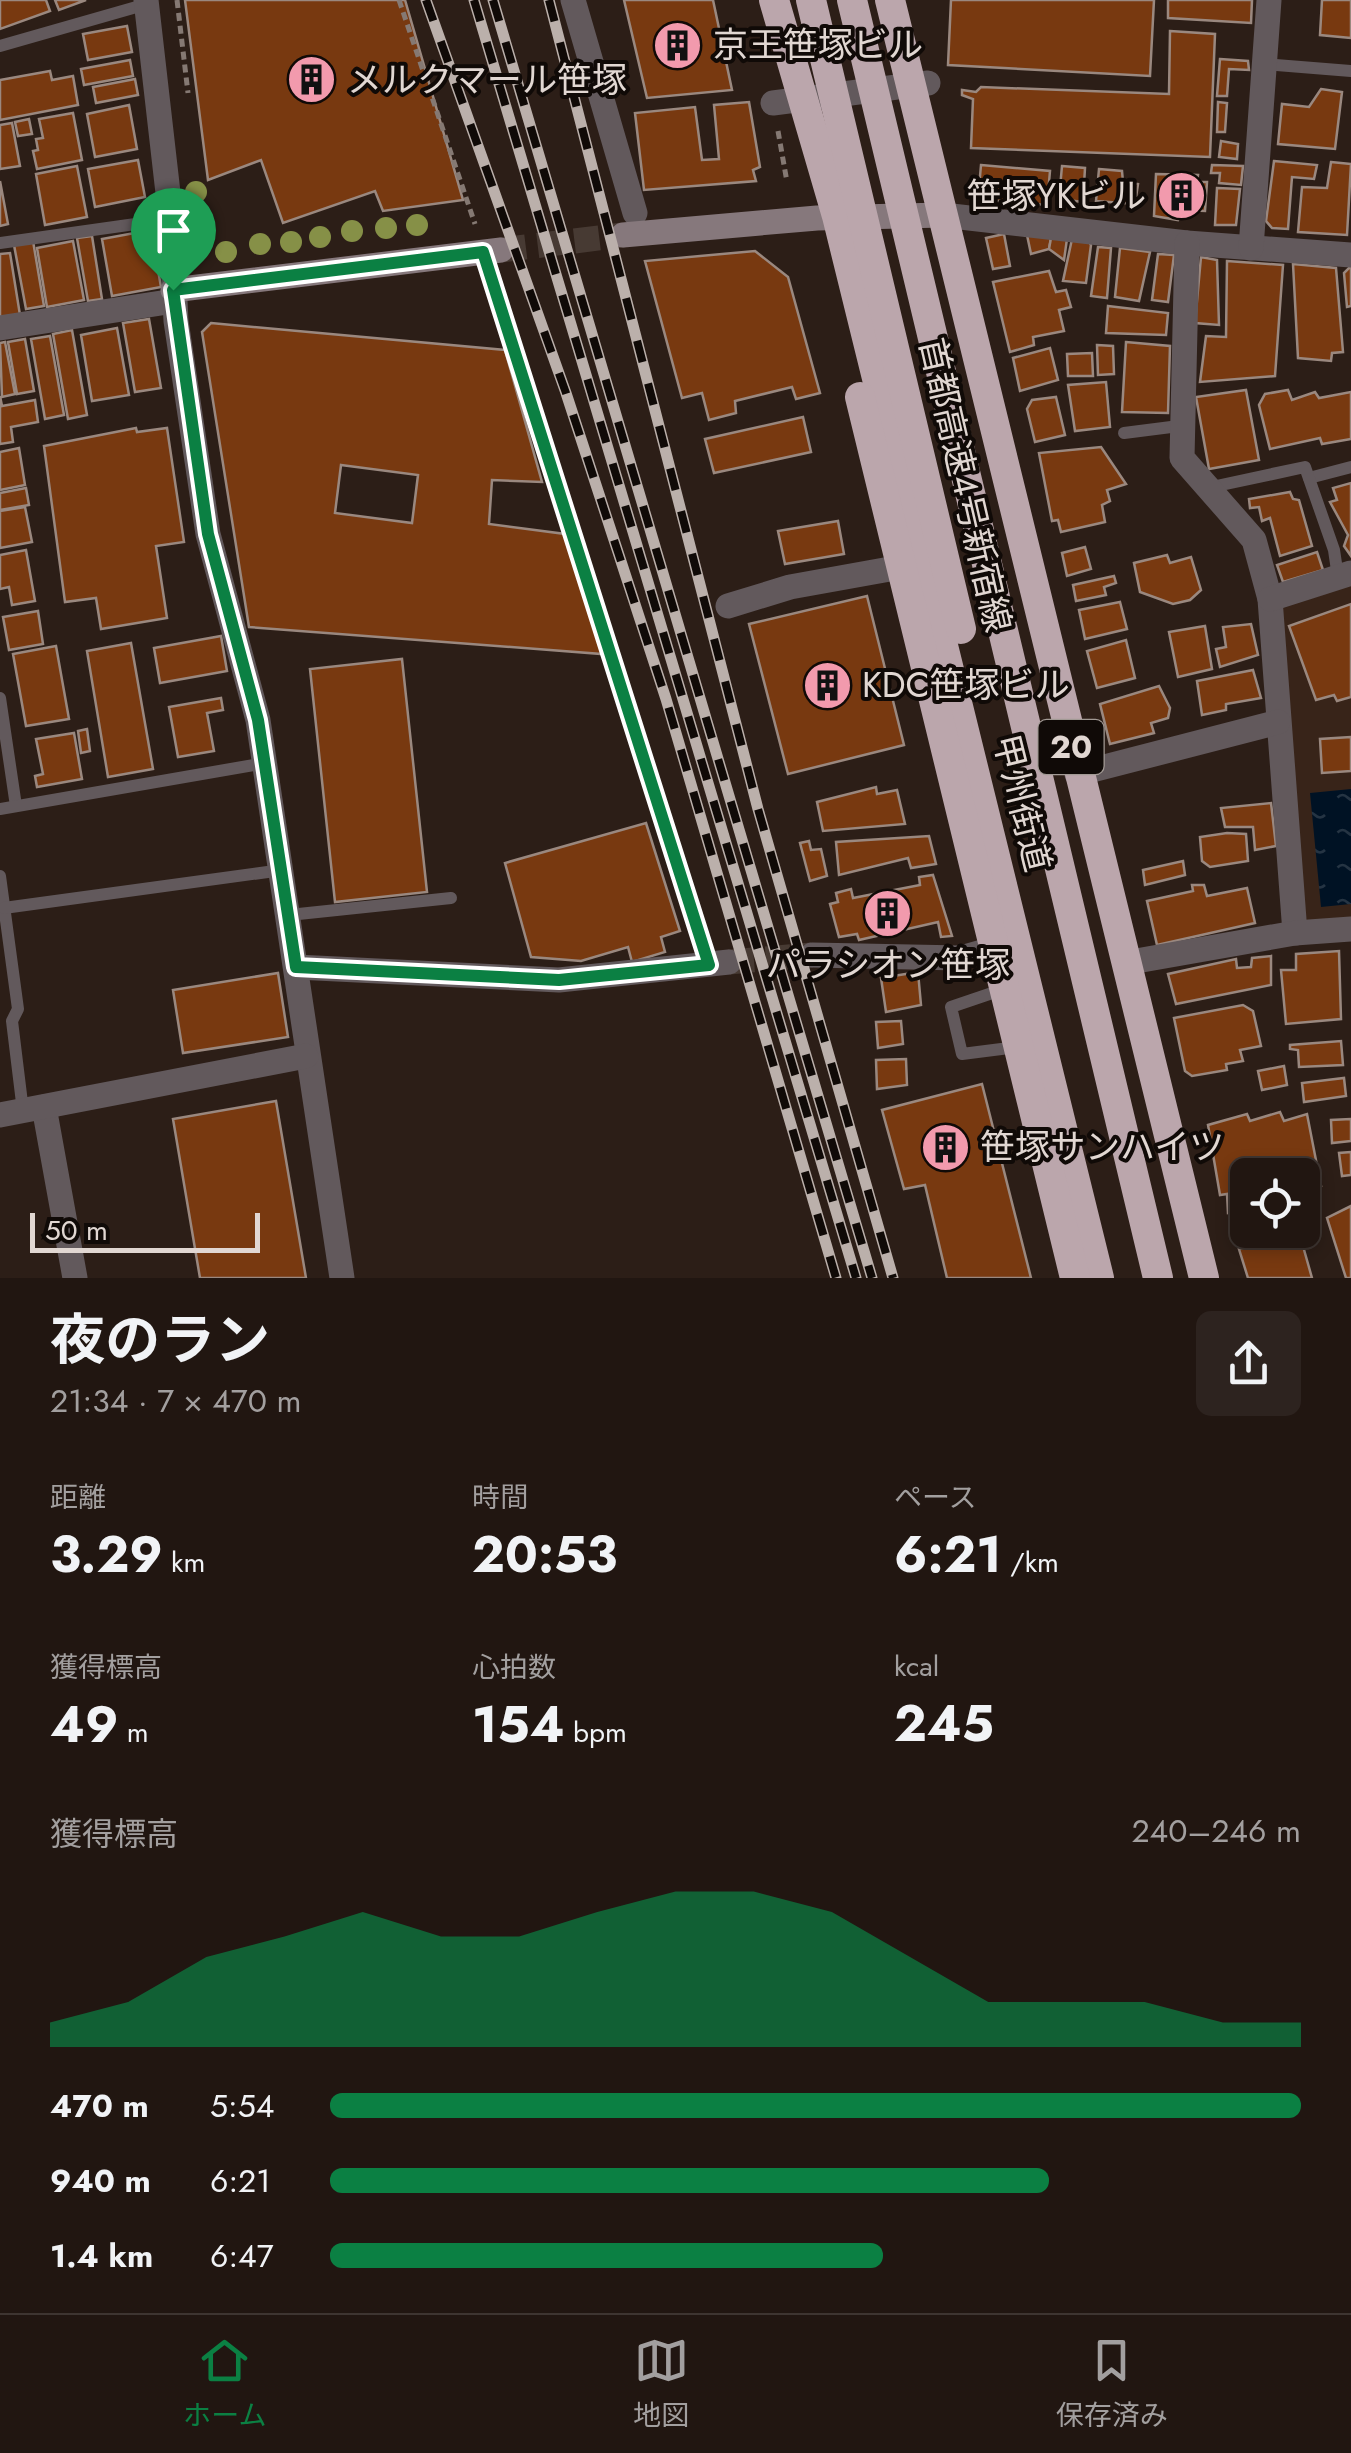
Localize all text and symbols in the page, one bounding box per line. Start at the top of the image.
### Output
building icon: 京王笹塚ビル [652,19,704,71]
place label: 京王笹塚ビル [713,20,923,70]
building icon: メルクマール笹塚 [286,54,338,106]
place label: メルクマール笹塚 [347,55,627,105]
building icon: 笹塚YKビル [1155,170,1207,222]
place label: 笹塚YKビル [967,171,1146,221]
pin [131,188,216,291]
icon: arrive [146,203,201,258]
street label: 首都高速4号新宿線 [907,333,1023,637]
building icon: KDC笹塚ビル [801,659,853,711]
place label: KDC笹塚ビル [862,660,1070,710]
road number: 20 [1038,720,1104,774]
street label: 甲州街道 [981,729,1063,877]
building icon: パラシオン笹塚 [862,887,914,939]
place label: パラシオン笹塚 [766,940,1010,990]
building icon: 笹塚サンハイツ [919,1121,971,1173]
place label: 笹塚サンハイツ [980,1122,1224,1172]
map controls [1230,1158,1320,1248]
button: locate [1230,1158,1320,1248]
scale bar [30,1208,260,1252]
text: 50 m [45,1210,108,1251]
text: 夜のラン [50,1300,270,1380]
button: share [1196,1311,1301,1416]
text: 21:34 · 7 × 470 m [50,1378,301,1424]
text: 距離 [50,1477,106,1518]
text: 時間 [472,1477,528,1518]
text: ペース [894,1477,977,1518]
text: 3.29 [50,1518,163,1591]
text: 20:53 [472,1518,617,1591]
text: 6:21 [894,1518,1002,1591]
text: km [163,1542,205,1583]
text: /km [1002,1542,1059,1583]
text: kcal [894,1646,939,1687]
text: 獲得標高 [50,1647,162,1688]
text: 心拍数 [472,1647,556,1688]
text: 245 [894,1687,994,1760]
text: 49 [50,1688,118,1761]
text: 154 [472,1688,565,1761]
text: m [118,1712,149,1753]
text: bpm [565,1712,627,1753]
text: 240–246 m [1131,1808,1301,1854]
text: 獲得標高 [50,1811,178,1857]
text: 470 m [50,2083,149,2129]
text: 5:54 [210,2083,274,2129]
text: 940 m [50,2158,151,2204]
text: 6:21 [210,2158,271,2204]
text: 1.4 km [50,2233,153,2279]
text: 6:47 [210,2233,274,2279]
tab: ホーム [183,2333,266,2436]
tab: 地図 [633,2333,689,2436]
tab: 保存済み [1056,2333,1168,2436]

